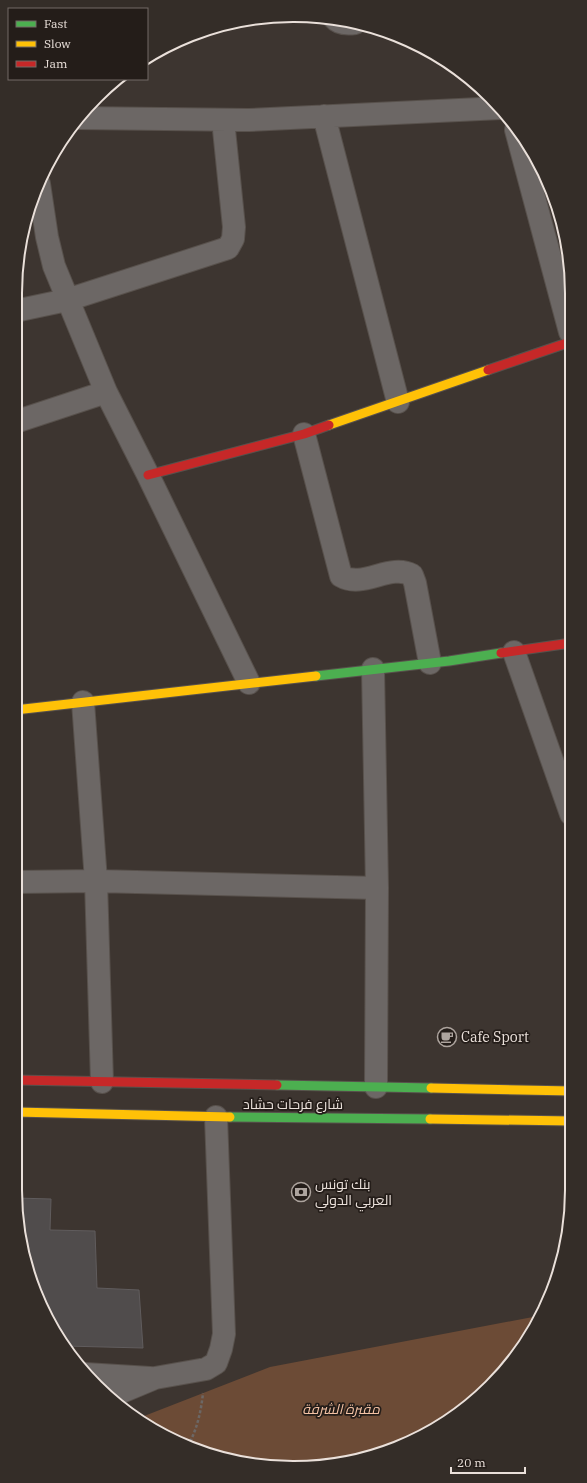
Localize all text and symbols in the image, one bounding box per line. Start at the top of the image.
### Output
legend [8,8,148,80]
text: Fast [44,16,68,31]
text: Slow [44,36,71,51]
text: Jam [44,56,68,71]
cafe icon: Cafe Sport [436,1026,458,1048]
place label: Cafe Sport [461,1028,529,1046]
street label: شارع فرحات حشاد [243,1095,343,1113]
place label: بنك تونس العربي الدولي [315,1175,392,1212]
bank icon: بنك تونس العربي الدولي [290,1181,312,1203]
park label: مقبرة الشرفة [302,1400,381,1418]
scale bar [451,1449,525,1475]
text: 20 m [457,1455,486,1470]

